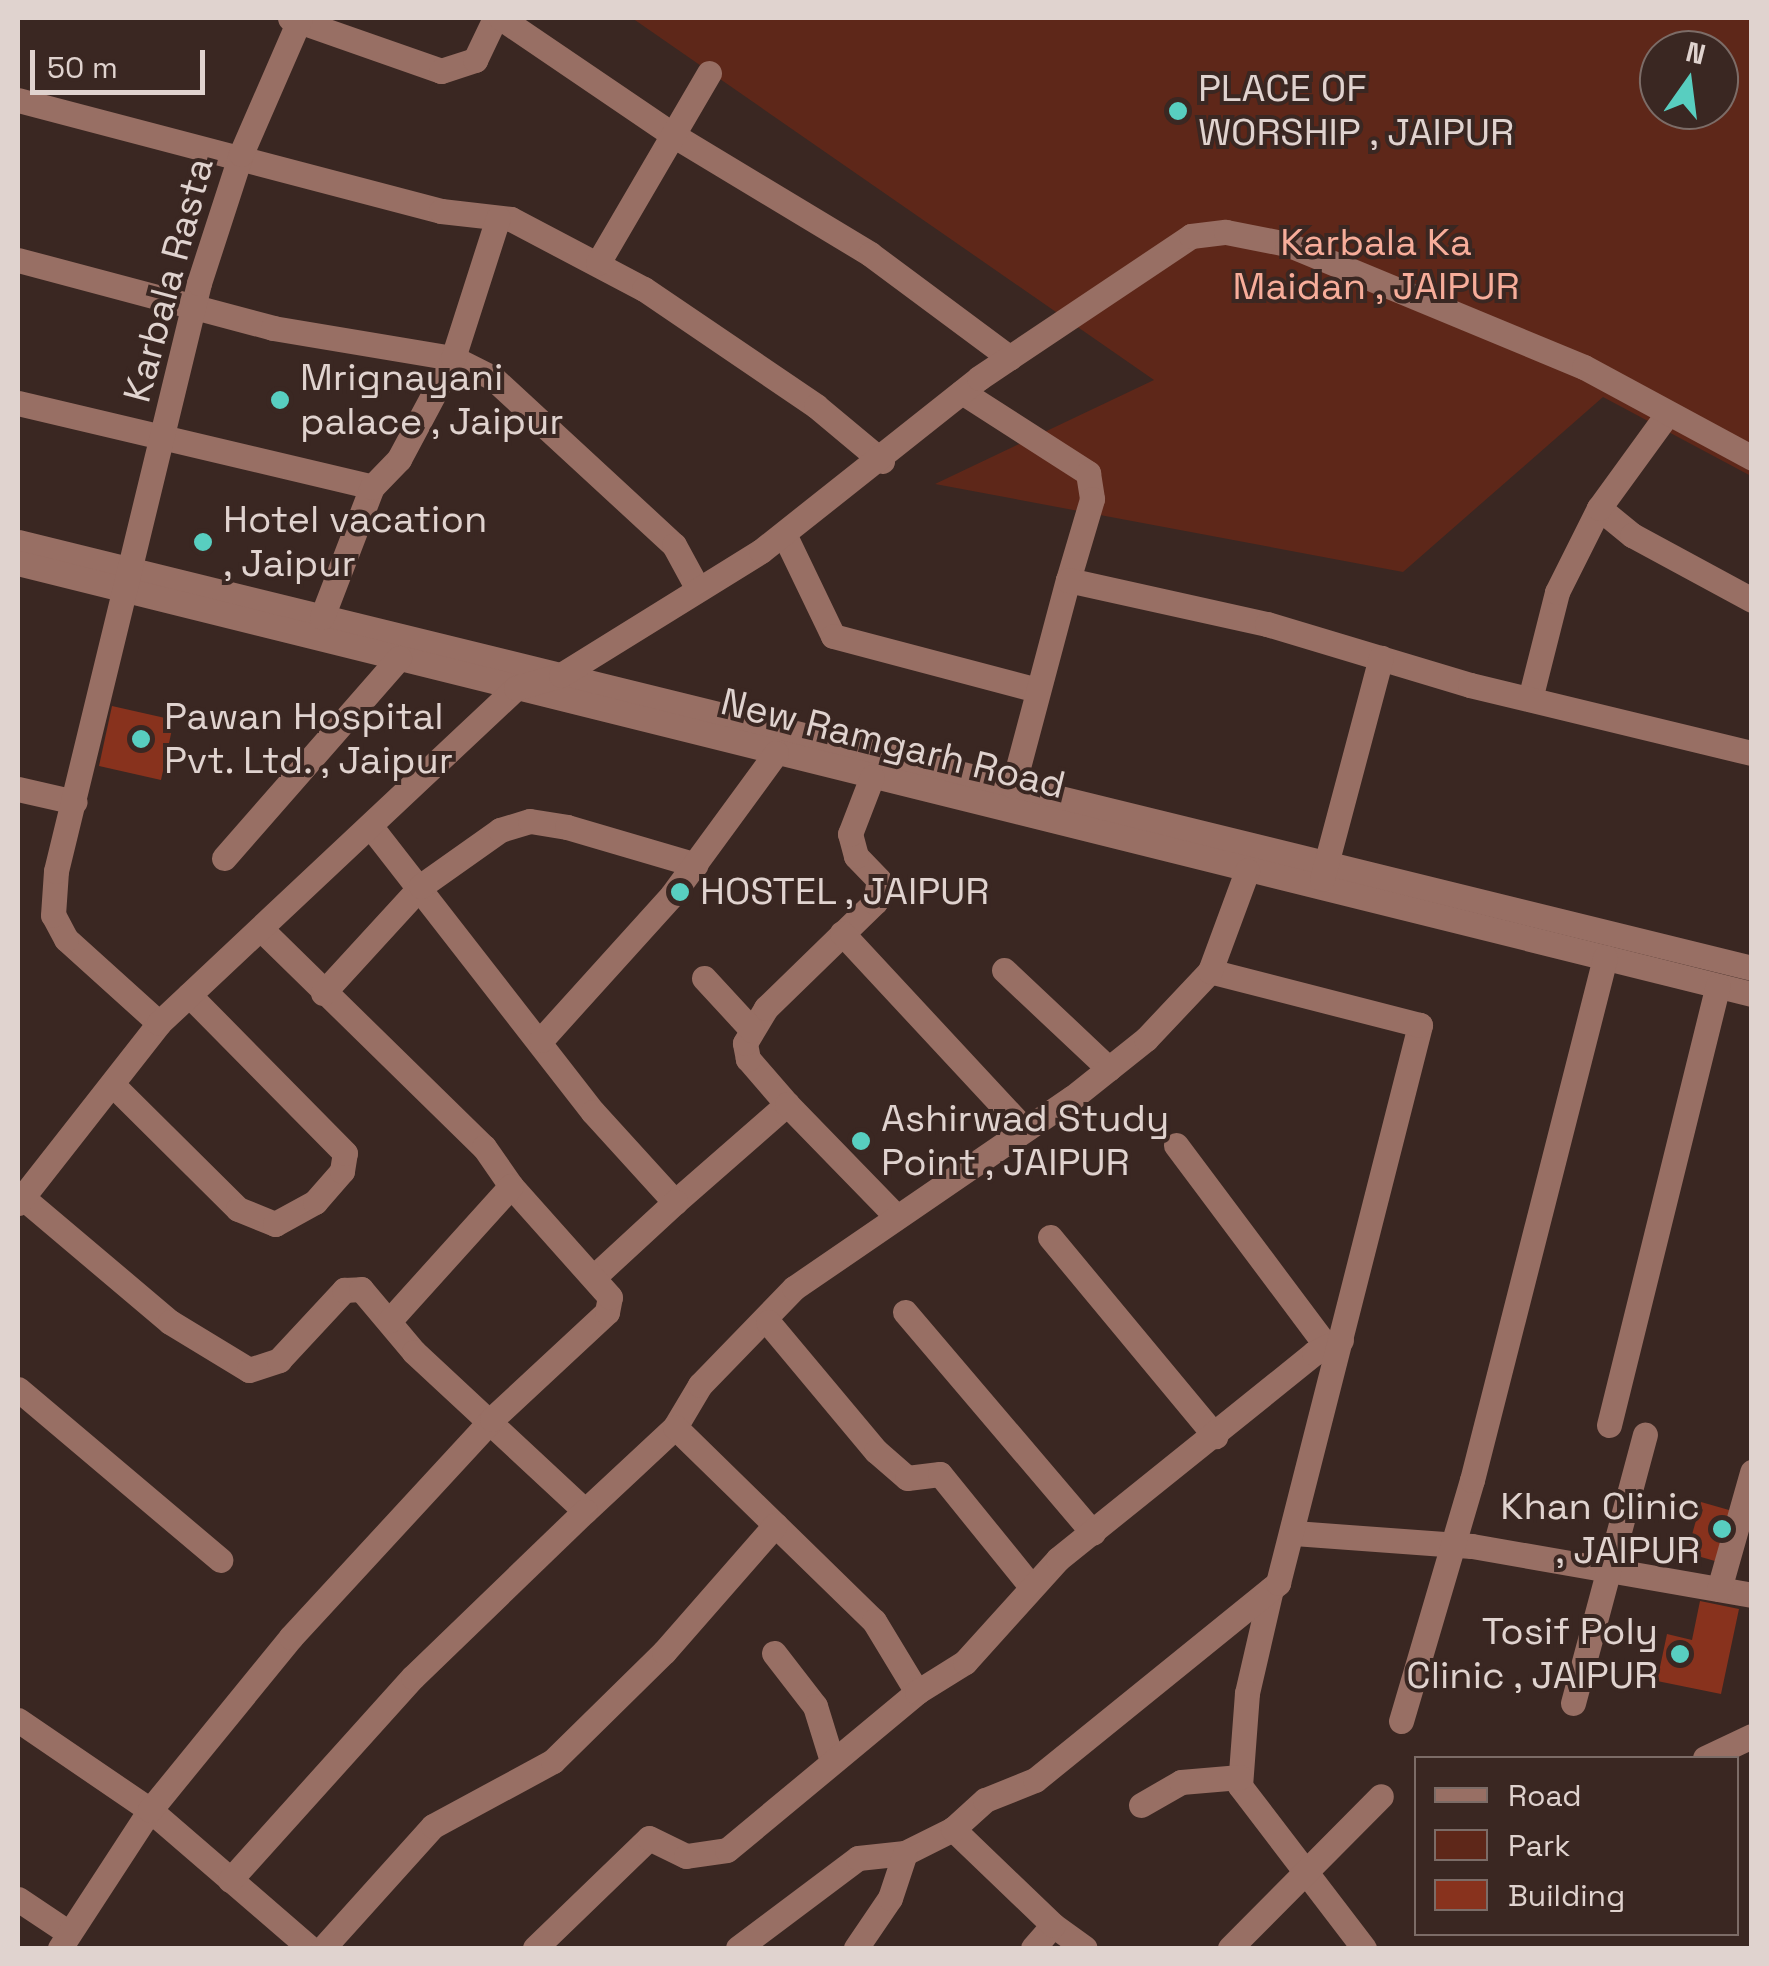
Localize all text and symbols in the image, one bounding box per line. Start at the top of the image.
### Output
scale bar [35,30,210,92]
north arrow [1639,30,1739,130]
text: N [1682,33,1709,73]
text: 50 m [47,48,118,87]
place label: PLACE OF WORSHIP , JAIPUR [1198,66,1517,156]
marker: PLACE OF WORSHIP , JAIPUR [1167,100,1189,122]
street label: Karbala Rasta [114,153,224,407]
park label: Karbala Ka Maidan , JAIPUR [1231,220,1521,310]
place label: Mrignayani palace , Jaipur [300,355,566,444]
marker: Mrignayani palace , Jaipur [269,389,291,411]
place label: Hotel vacation , Jaipur [223,497,487,586]
marker: Hotel vacation , Jaipur [192,531,214,553]
street label: New Ramgarh Road [716,679,1070,809]
place label: Pawan Hospital Pvt. Ltd. , Jaipur [164,694,458,784]
marker: Pawan Hospital Pvt. Ltd. , Jaipur [128,726,154,752]
place label: HOSTEL , JAIPUR [700,869,993,915]
marker: HOSTEL , JAIPUR [669,881,691,903]
place label: Ashirwad Study Point , JAIPUR [881,1096,1169,1186]
marker: Ashirwad Study Point , JAIPUR [850,1130,872,1152]
place label: Khan Clinic , JAIPUR [1500,1484,1700,1574]
marker: Khan Clinic , JAIPUR [1709,1516,1735,1542]
place label: Tosif Poly Clinic , JAIPUR [1404,1609,1658,1698]
marker: Tosif Poly Clinic , JAIPUR [1667,1641,1693,1667]
legend [1414,1756,1739,1936]
text: Road [1508,1776,1582,1815]
text: Park [1508,1826,1570,1865]
text: Building [1508,1876,1625,1915]

